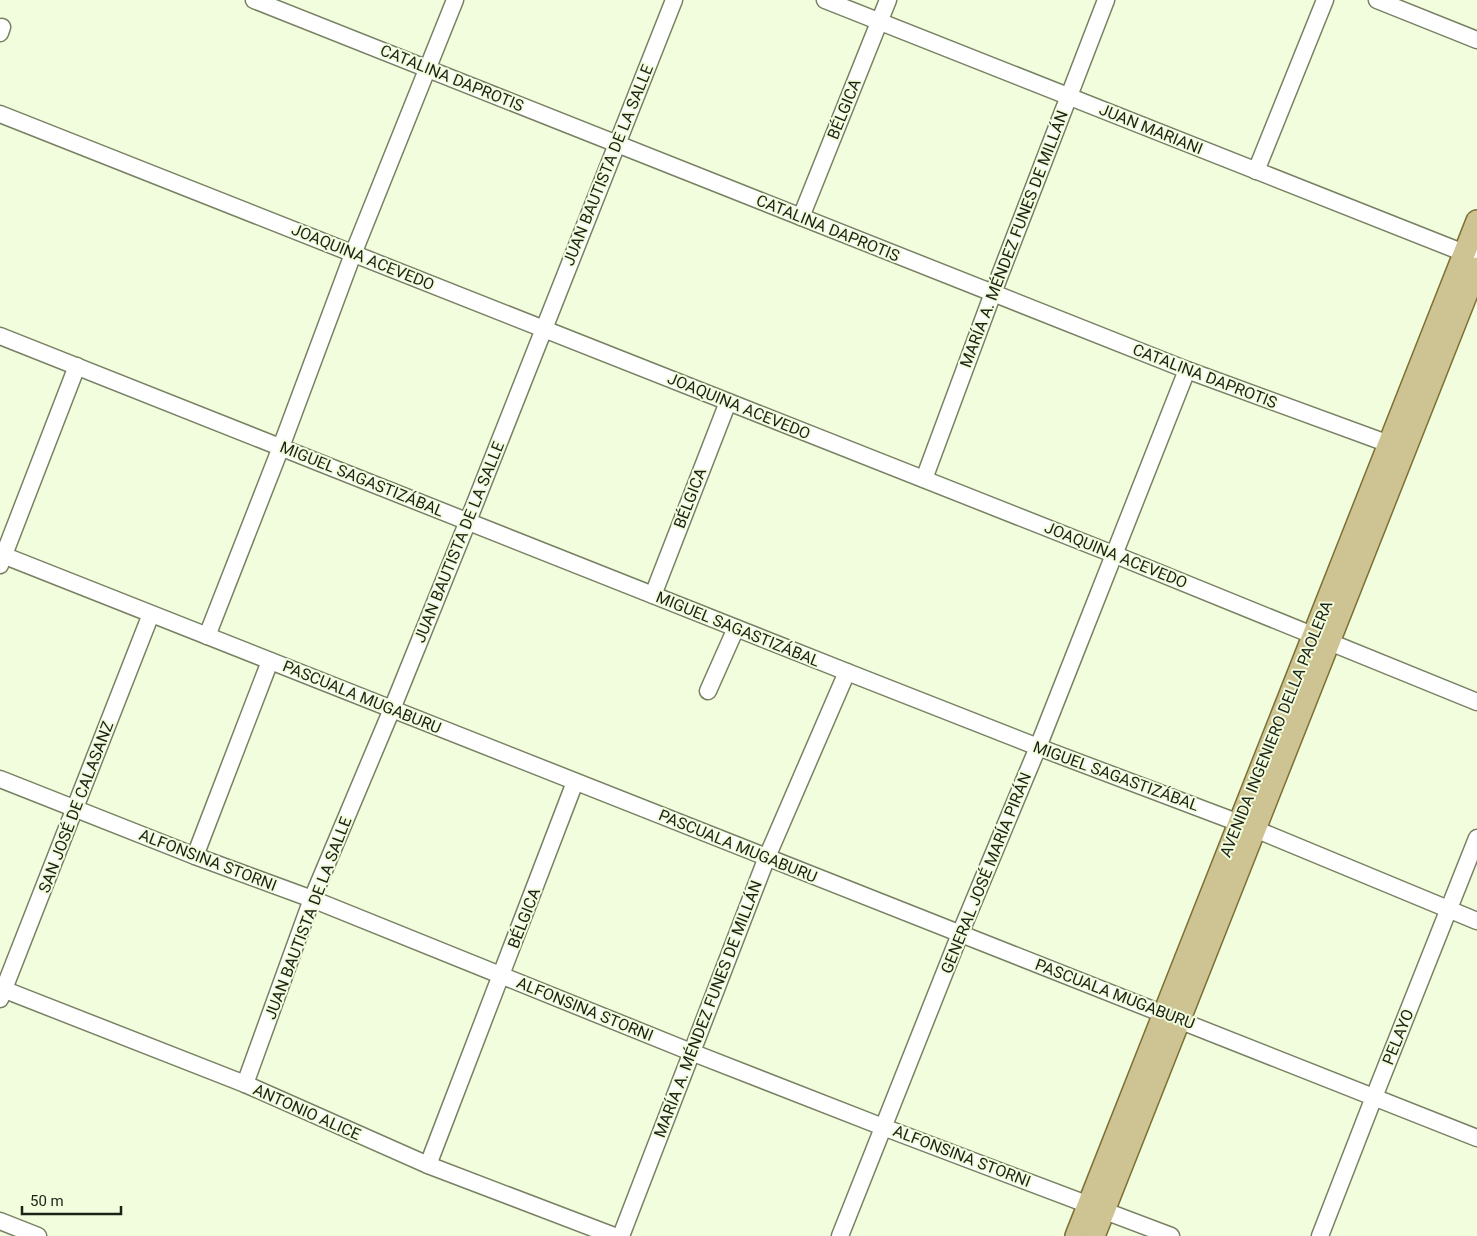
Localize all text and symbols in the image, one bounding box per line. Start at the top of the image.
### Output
street label: CATALINA DAPROTIS [377,41,527,115]
street label: JUAN BAUTISTA DE LA SALLE [559,62,657,268]
street label: BÉLGICA [823,76,865,142]
street label: JUAN MARIANI [1096,100,1206,158]
street label: MARÍA A. MÉNDEZ FUNES DE MILLÁN [956,108,1072,370]
street label: CATALINA DAPROTIS [753,191,903,265]
street label: JOAQUINA ACEVEDO [289,220,437,294]
street label: CATALINA DAPROTIS [1130,340,1280,412]
street label: JOAQUINA ACEVEDO [665,369,813,443]
street label: MIGUEL SAGASTIZÁBAL [277,437,447,521]
street label: JUAN BAUTISTA DE LA SALLE [410,439,508,645]
street label: BÉLGICA [670,465,710,531]
street label: JOAQUINA ACEVEDO [1042,518,1190,592]
street label: MIGUEL SAGASTIZÁBAL [653,587,823,671]
street label: AVENIDA INGENIERO DELLA PAOLERA [1216,598,1336,860]
street label: PASCUALA MUGABURU [280,656,444,738]
street label: SAN JOSÉ DE CALASANZ [34,719,118,895]
street label: MIGUEL SAGASTIZÁBAL [1031,737,1202,815]
street label: GENERAL JOSÉ MARÍA PIRÁN [937,770,1035,976]
street label: PASCUALA MUGABURU [656,805,820,887]
street label: JUAN BAUTISTA DE LA SALLE [261,814,355,1022]
street label: ALFONSINA STORNI [137,825,279,895]
street label: MARÍA A. MÉNDEZ FUNES DE MILLÁN [650,878,766,1140]
street label: BÉLGICA [504,885,544,951]
street label: PASCUALA MUGABURU [1033,955,1197,1033]
street label: ALFONSINA STORNI [514,973,656,1045]
street label: PELAYO [1378,1007,1418,1067]
street label: ANTONIO ALICE [250,1080,364,1144]
street label: ALFONSINA STORNI [891,1121,1033,1191]
scale bar [22,1184,121,1216]
text: 50 m [30,1192,64,1210]

